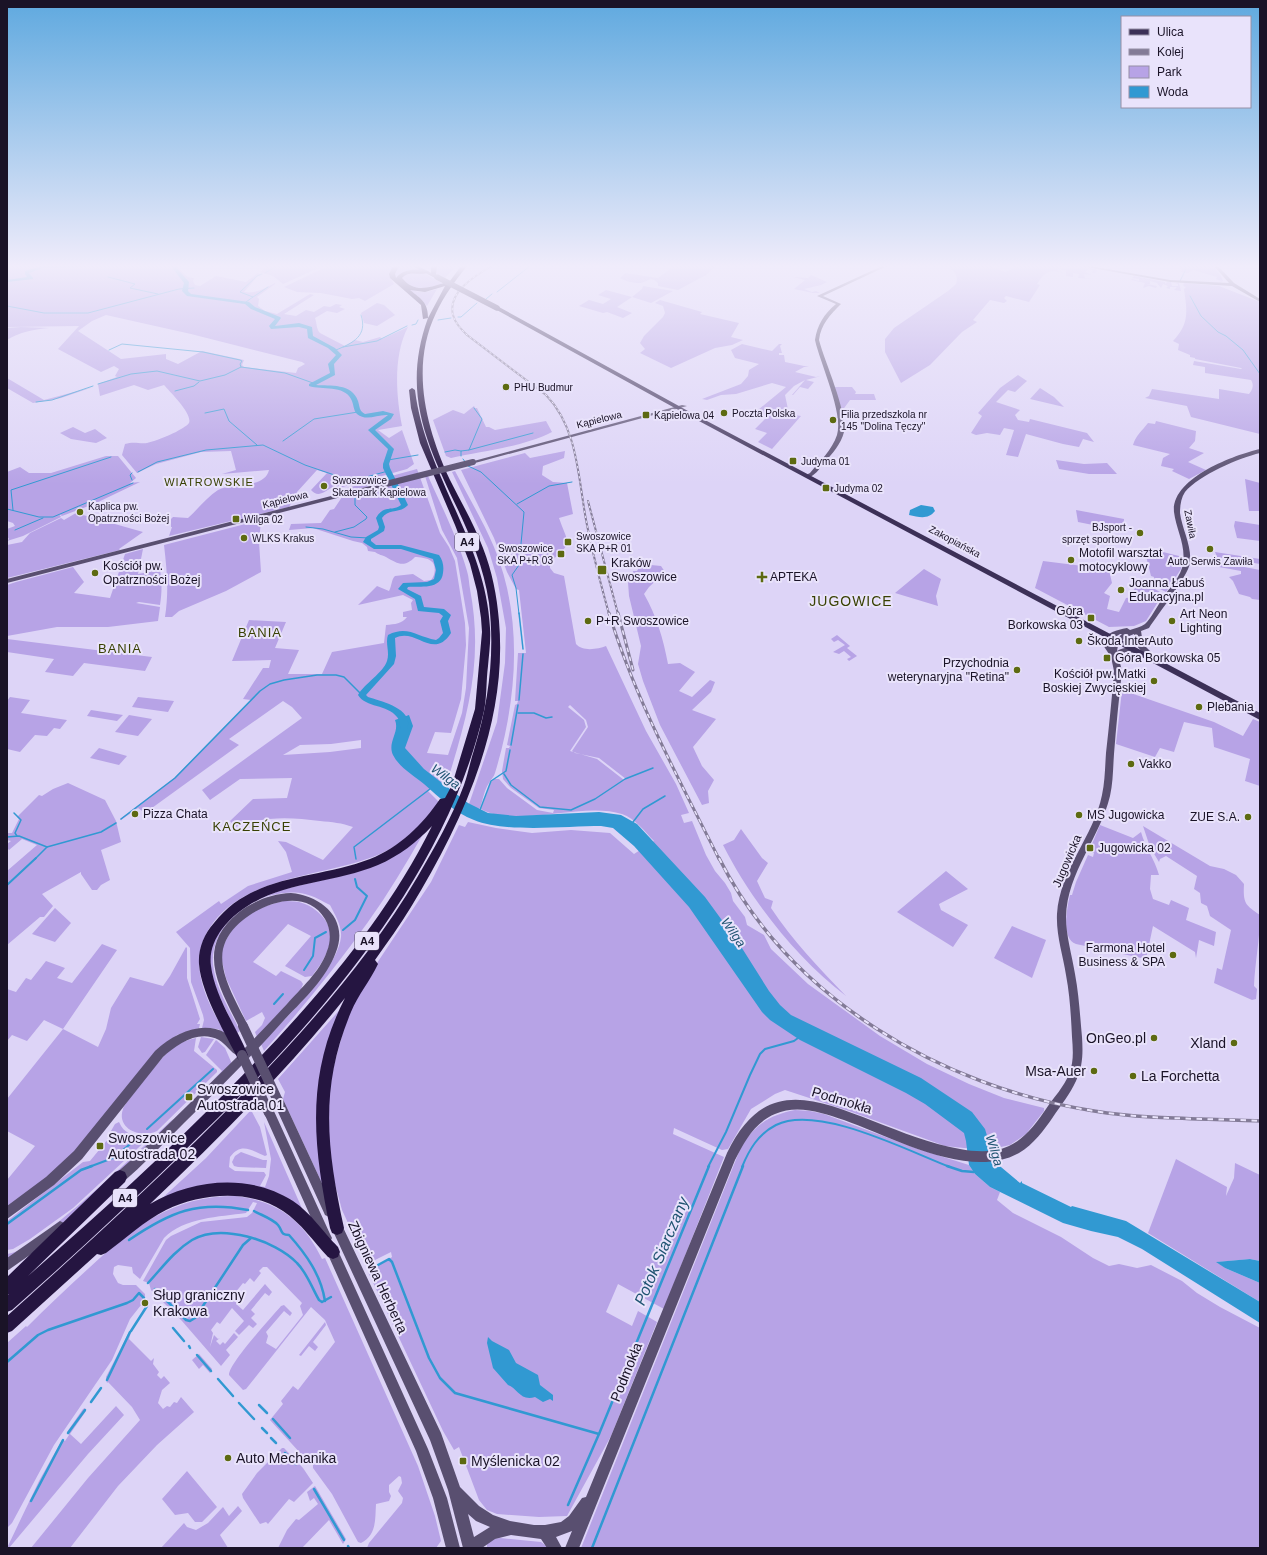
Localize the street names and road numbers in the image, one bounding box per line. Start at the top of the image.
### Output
street label: Kąpielowa [575,408,623,430]
street label: Kąpielowa [261,488,309,510]
street label: Zawiła [1182,509,1199,540]
street label: Zakopiańska [927,523,983,560]
road number: A4 [455,533,479,551]
street label: Jugowicka [1050,832,1085,890]
road number: A4 [355,932,379,950]
street label: Podmokła [810,1083,874,1117]
road number: A4 [113,1189,137,1207]
street label: Zbigniewa Herberta [345,1218,411,1336]
street label: Podmokła [607,1340,645,1404]

